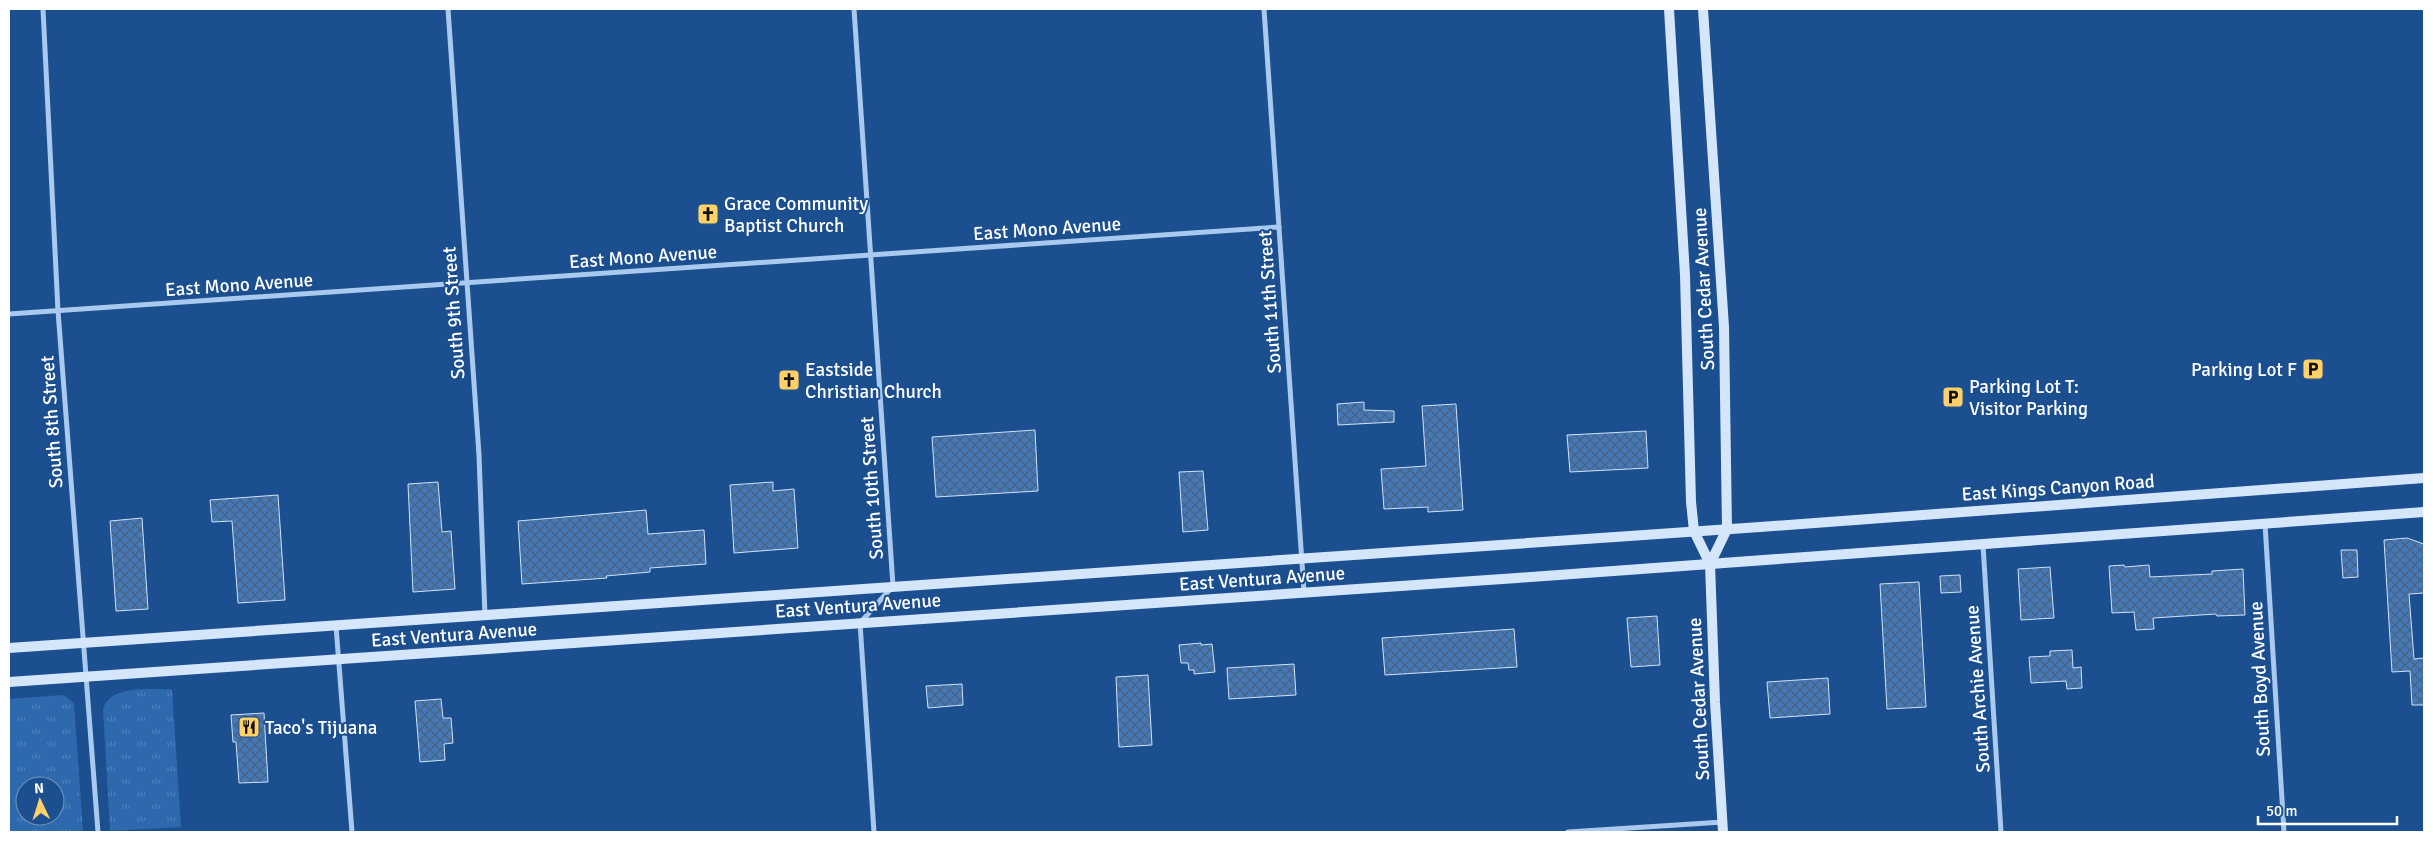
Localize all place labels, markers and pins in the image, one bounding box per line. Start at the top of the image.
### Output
place label: Grace Community Baptist Church [724,192,868,238]
church icon: Grace Community Baptist Church [696,202,720,226]
parking icon: Parking Lot F [2301,357,2325,381]
place label: Eastside Christian Church [805,358,942,404]
place label: Parking Lot F [2191,358,2297,382]
church icon: Eastside Christian Church [777,368,801,392]
place label: Parking Lot T: Visitor Parking [1969,375,2088,421]
parking icon: Parking Lot T: Visitor Parking [1941,385,1965,409]
restaurant icon: Taco's Tijuana [237,715,261,739]
place label: Taco's Tijuana [265,716,377,740]

